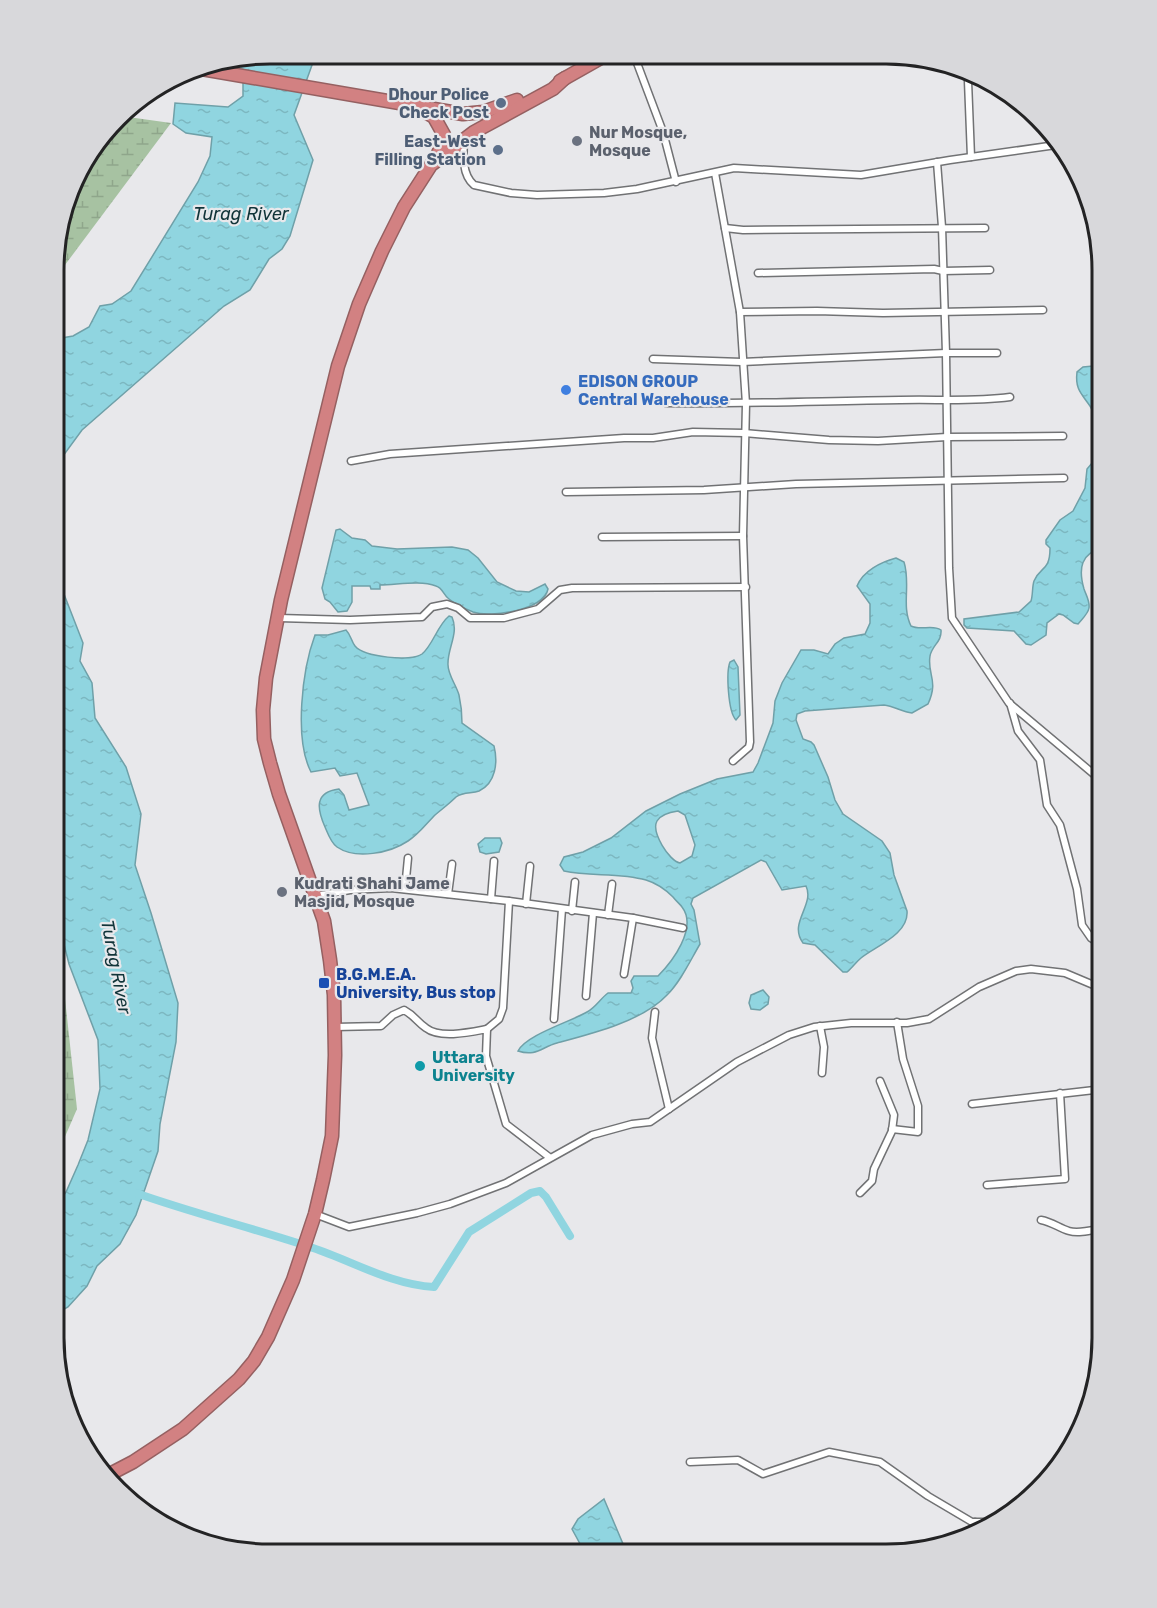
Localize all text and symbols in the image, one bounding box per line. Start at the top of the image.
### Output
place label: Dhour Police Check Post [388,85,490,122]
marker: Dhour Police Check Post [494,96,508,110]
place label: Nur Mosque, Mosque [589,123,687,160]
place label: East-West Filling Station [374,132,487,169]
marker: Nur Mosque, Mosque [570,134,584,148]
marker: East-West Filling Station [491,143,505,157]
water label: Turag River [193,203,290,225]
place label: EDISON GROUP Central Warehouse [578,372,729,409]
marker: EDISON GROUP Central Warehouse [559,383,573,397]
place label: Kudrati Shahi Jame Masjid, Mosque [294,874,450,911]
marker: Kudrati Shahi Jame Masjid, Mosque [275,885,289,899]
water label: Turag River [96,918,136,1017]
place label: B.G.M.E.A. University, Bus stop [336,965,496,1002]
marker: B.G.M.E.A. University, Bus stop [317,976,331,990]
place label: Uttara University [432,1048,515,1085]
marker: Uttara University [413,1059,427,1073]

